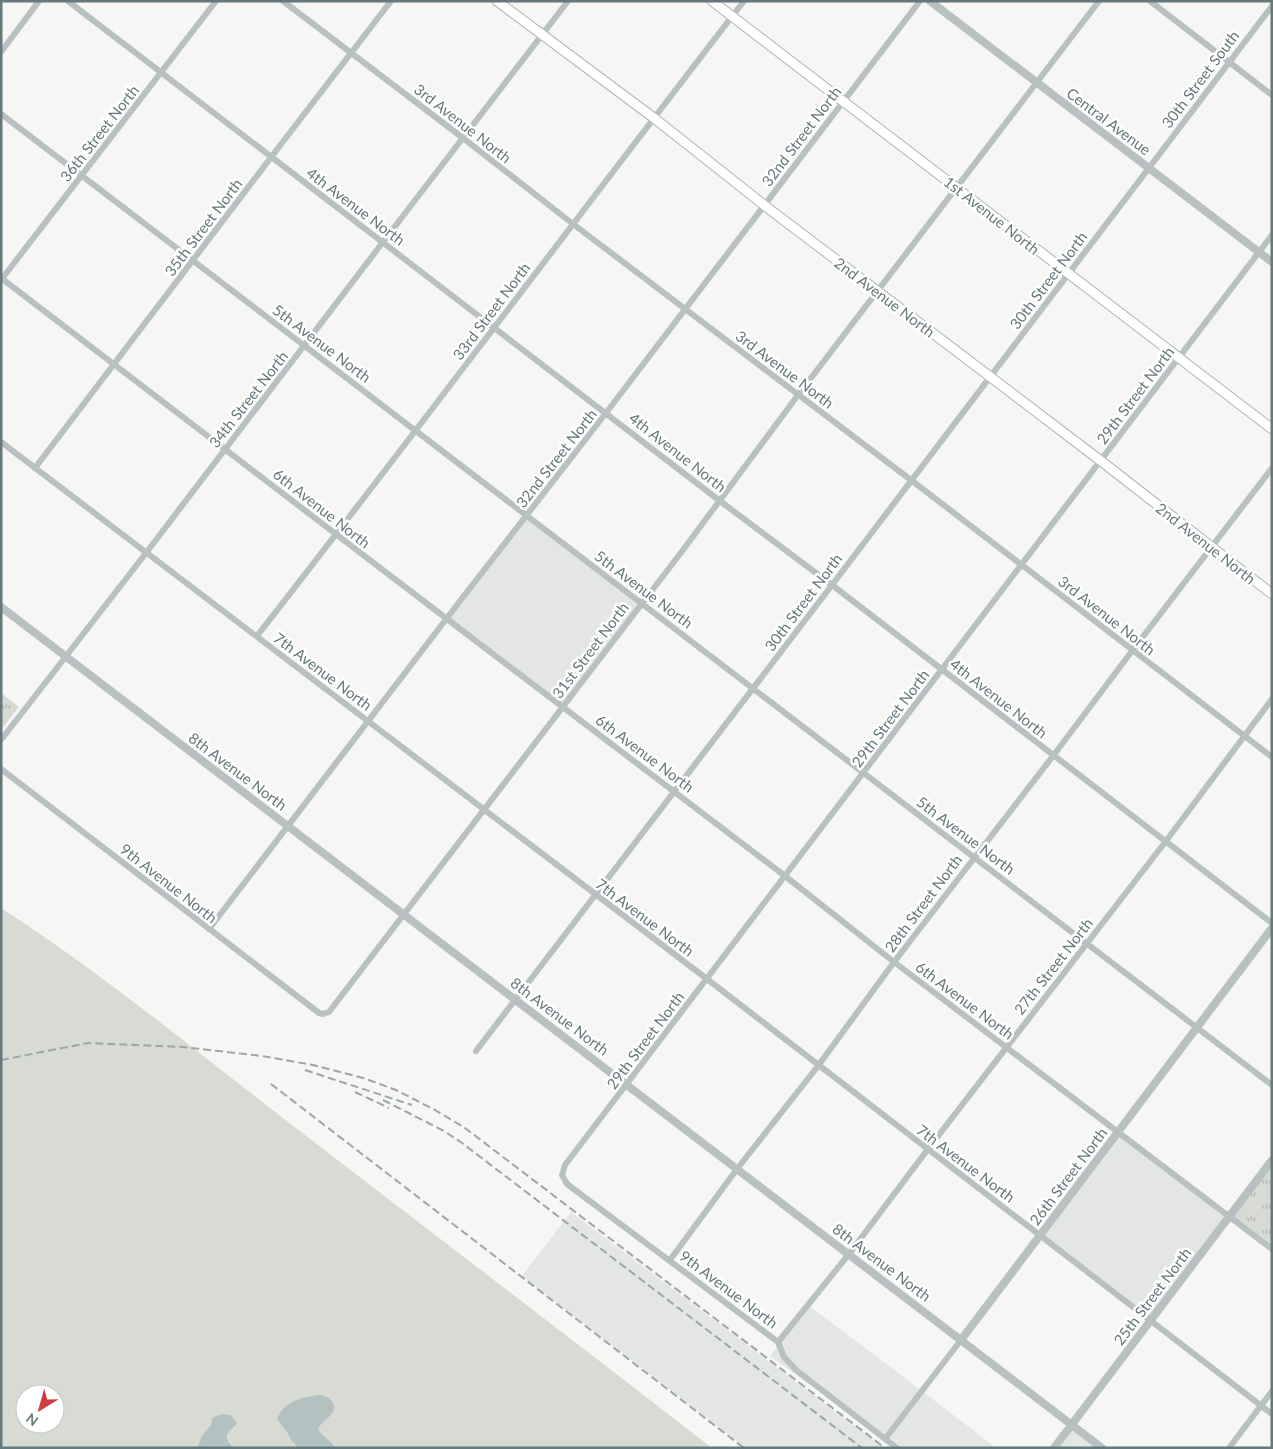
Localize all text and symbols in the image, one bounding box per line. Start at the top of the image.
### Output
street label: 30th Street South [1158,27,1242,131]
street label: 3rd Avenue North [411,80,515,166]
street label: 36th Street North [56,81,142,185]
street label: 32nd Street North [758,83,844,189]
street label: Central Avenue [1063,83,1155,159]
street label: 4th Avenue North [303,163,409,249]
street label: 1st Avenue North [941,172,1043,258]
street label: 35th Street North [161,175,245,279]
street label: 30th Street North [1006,228,1090,332]
street label: 2nd Avenue North [831,253,939,341]
street label: 33rd Street North [449,259,533,363]
street label: 5th Avenue North [269,300,375,386]
street label: 3rd Avenue North [732,326,838,412]
street label: 29th Street North [1093,343,1177,447]
street label: 34th Street North [205,347,291,451]
street label: 32nd Street North [512,405,600,511]
street label: 4th Avenue North [626,409,730,495]
street label: 6th Avenue North [270,465,374,551]
street label: 2nd Avenue North [1153,499,1259,587]
street label: 5th Avenue North [591,546,697,632]
street label: 30th Street North [761,550,845,654]
street label: 3rd Avenue North [1055,572,1159,658]
street label: 31st Street North [548,599,632,701]
street label: 7th Avenue North [270,628,376,714]
street label: 4th Avenue North [947,655,1051,741]
street label: 29th Street North [848,666,932,770]
street label: 6th Avenue North [592,710,698,796]
street label: 8th Avenue North [185,728,291,814]
street label: 5th Avenue North [913,792,1019,878]
street label: 9th Avenue North [117,840,221,926]
street label: 28th Street North [881,851,965,955]
street label: 7th Avenue North [592,874,698,960]
street label: 27th Street North [1010,914,1096,1018]
street label: 6th Avenue North [912,957,1018,1043]
street label: 8th Avenue North [507,973,613,1059]
street label: 29th Street North [603,988,687,1092]
street label: 7th Avenue North [913,1120,1019,1206]
street label: 26th Street North [1026,1124,1110,1228]
street label: 8th Avenue North [829,1219,935,1305]
street label: 25th Street North [1110,1244,1194,1348]
street label: 9th Avenue North [676,1246,782,1332]
north arrow [15,1384,65,1434]
text: N [22,1410,41,1430]

